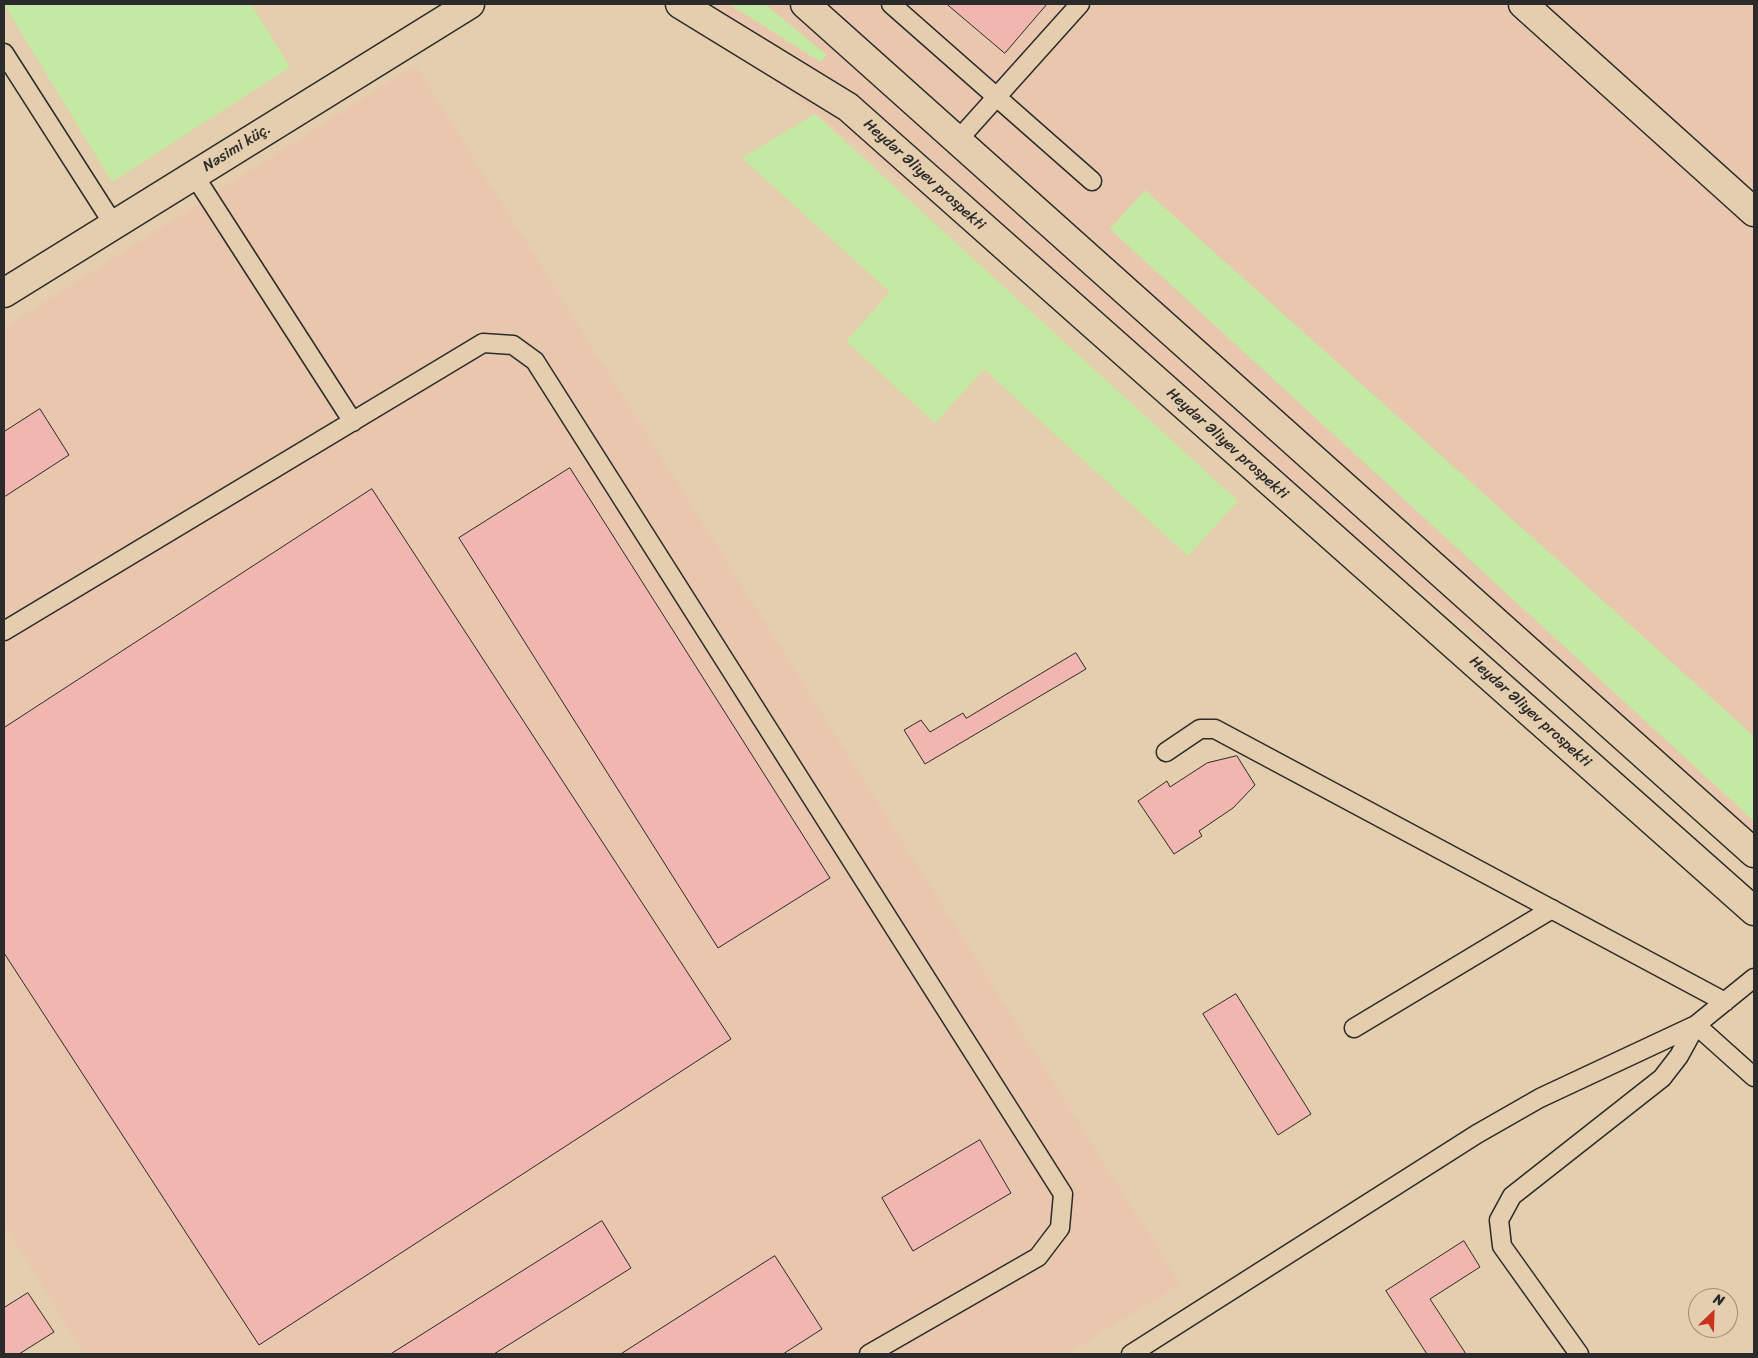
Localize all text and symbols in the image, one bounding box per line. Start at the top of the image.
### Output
street label: Heydər Əliyev prospekti [859,116,989,234]
street label: Nəsimi küç. [200,120,274,176]
street label: Heydər Əliyev prospekti [1162,385,1292,503]
street label: Heydər Əliyev prospekti [1465,653,1595,771]
text: N [1709,1286,1728,1313]
north arrow [1688,1288,1738,1338]

